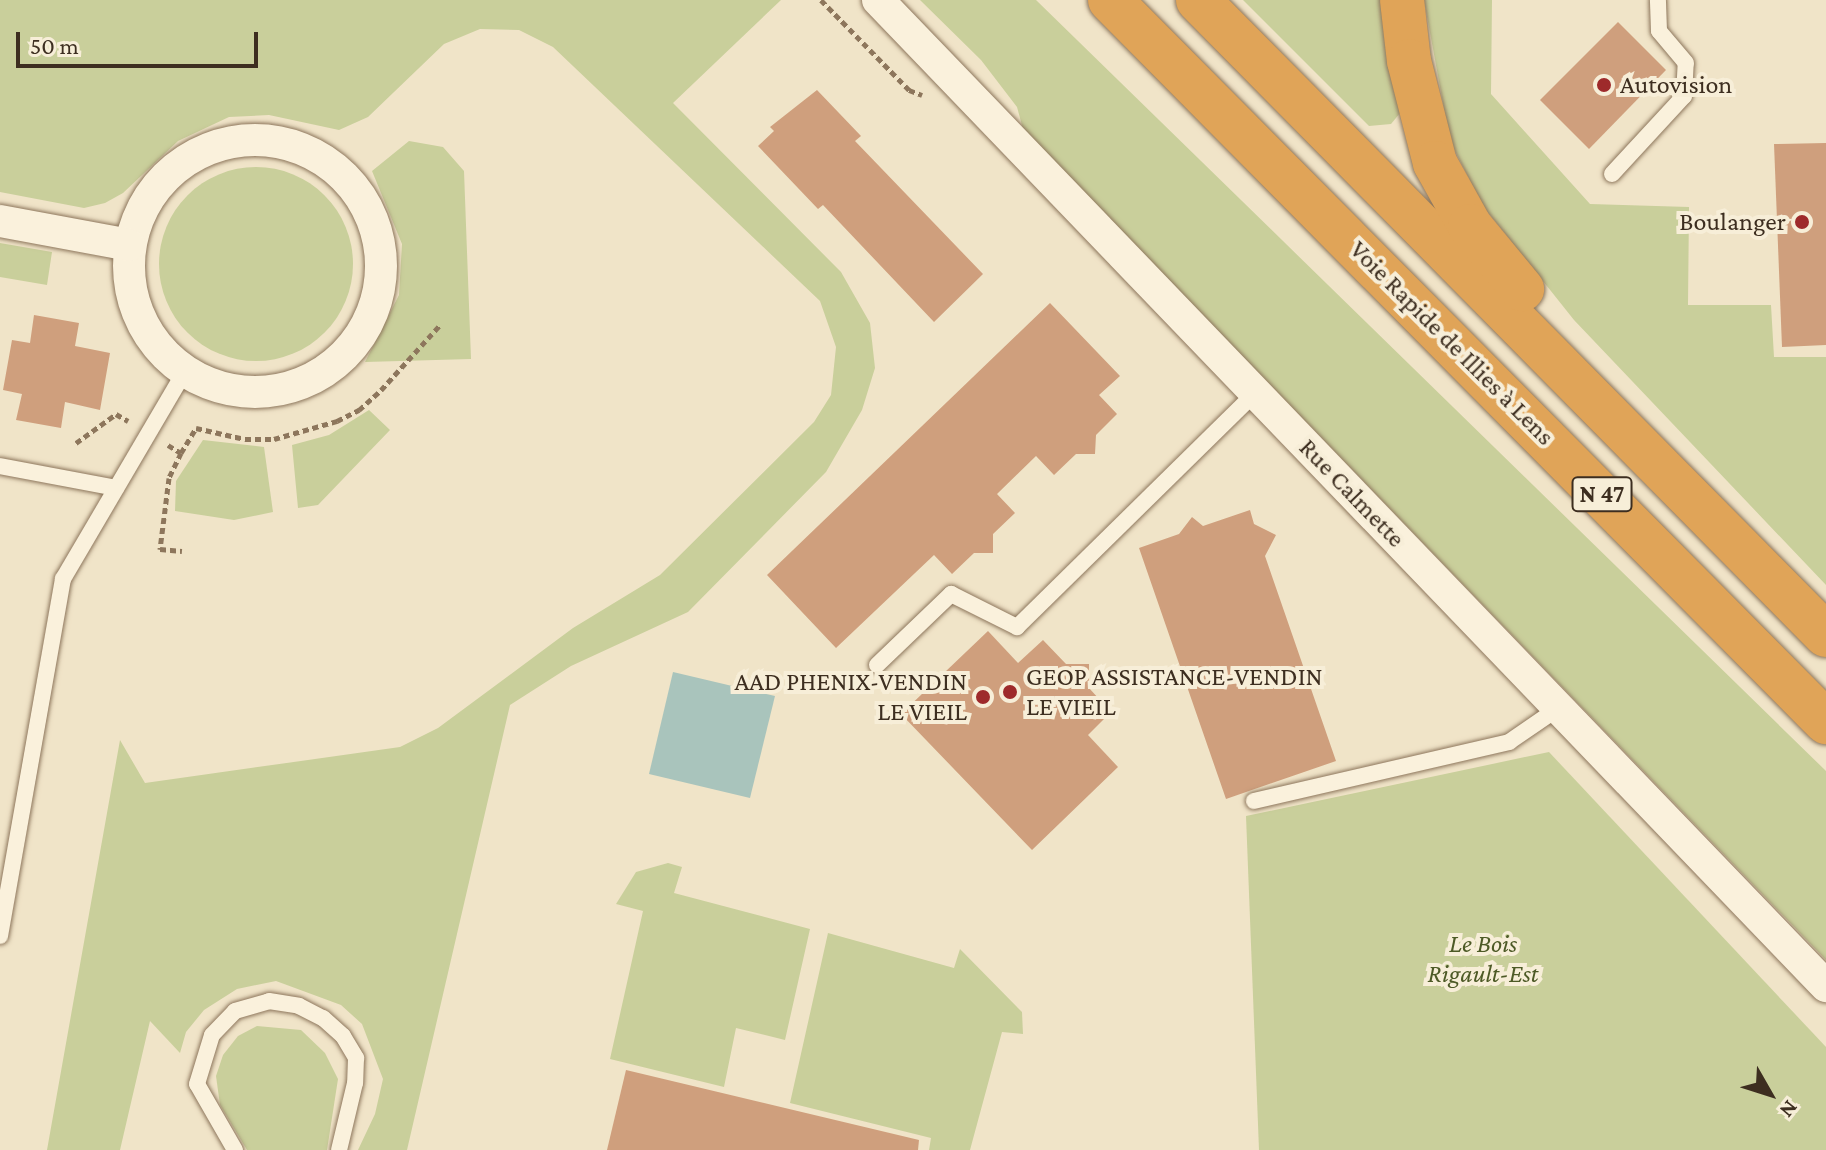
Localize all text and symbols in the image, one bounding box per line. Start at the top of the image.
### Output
scale bar [20,16,262,66]
text: 50 m [30,32,79,59]
place label: Autovision [1620,69,1732,101]
marker: Autovision [1595,76,1613,94]
place label: Boulanger [1679,206,1786,238]
marker: Boulanger [1793,213,1811,231]
street label: Voie Rapide de Illies à Lens [1343,234,1561,452]
street label: Rue Calmette [1292,432,1412,554]
road number: N 47 [1570,474,1634,514]
place label: GEOP ASSISTANCE-VENDIN LE VIEIL [1026,661,1323,722]
place label: AAD PHENIX-VENDIN LE VIEIL [734,666,967,728]
marker: GEOP ASSISTANCE-VENDIN LE VIEIL [1001,683,1019,701]
marker: AAD PHENIX-VENDIN LE VIEIL [974,688,992,706]
park label: Le Bois Rigault-Est [1428,928,1538,990]
north arrow [1730,1054,1810,1134]
text: N [1775,1096,1803,1123]

